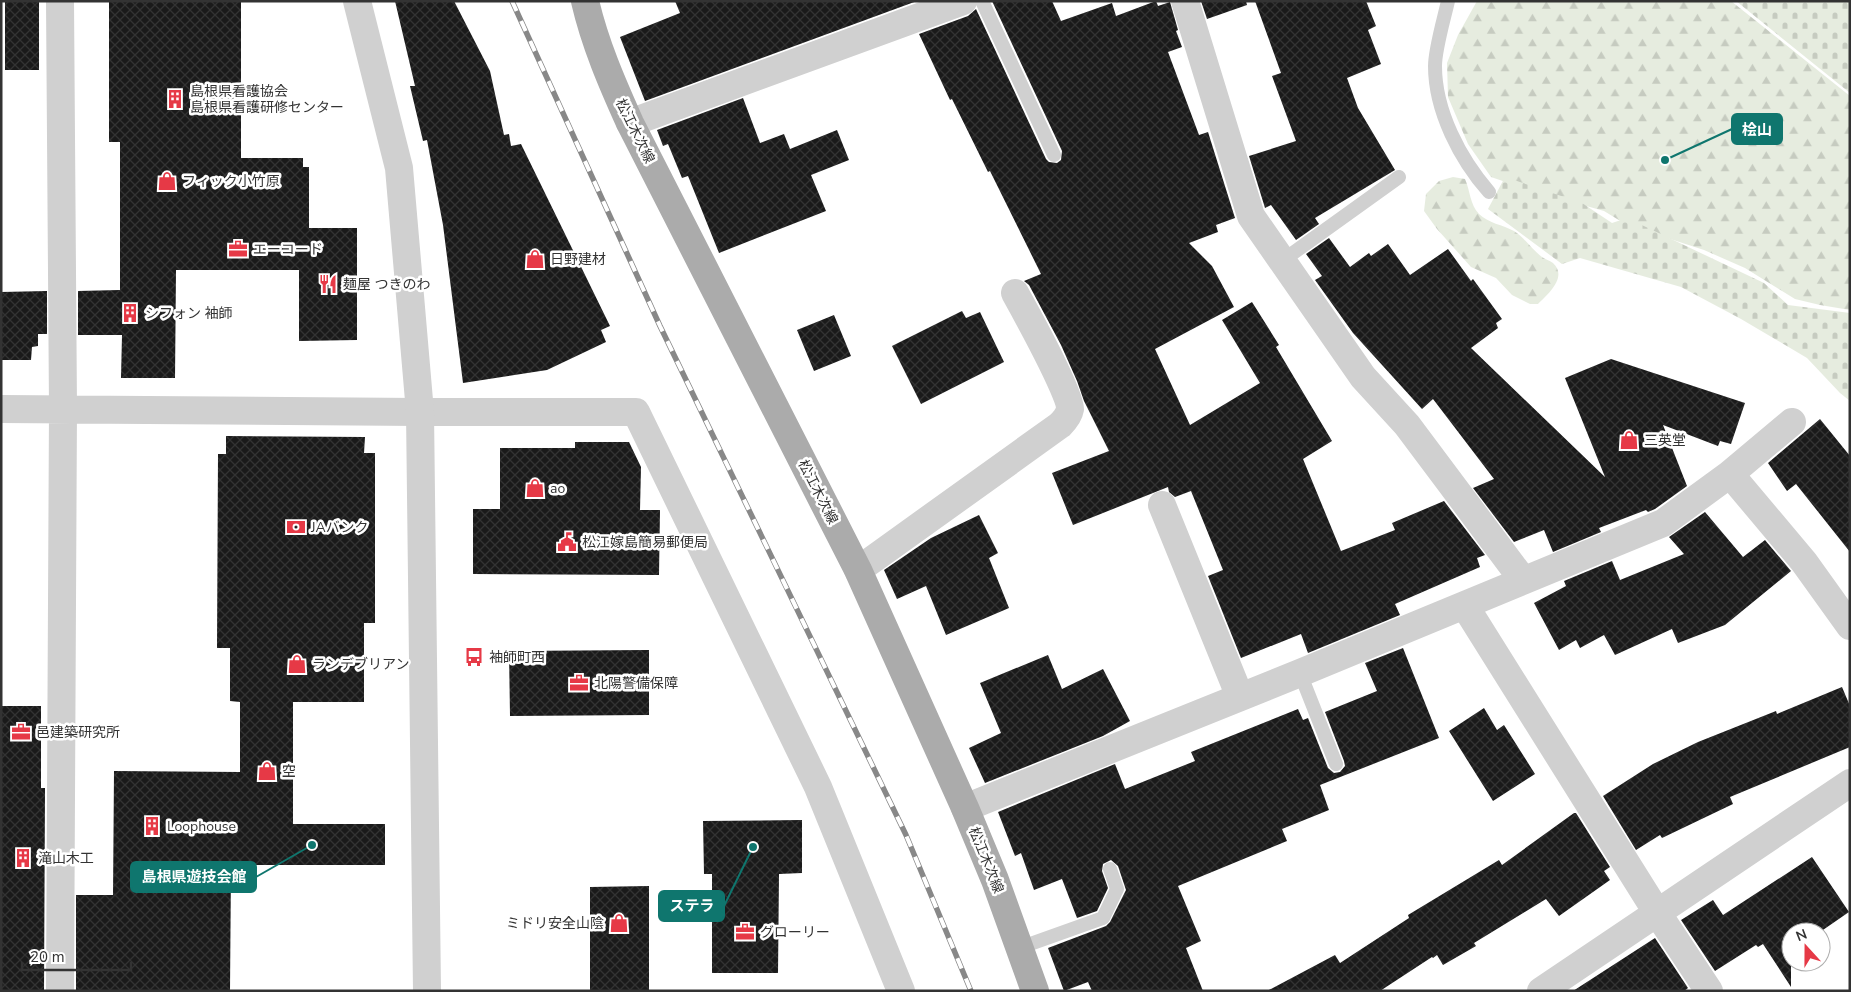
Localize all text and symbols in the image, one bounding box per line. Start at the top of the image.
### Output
place label: 島根県看護協会 島根県看護研修センター [190,82,344,117]
building icon: 島根県看護協会 島根県看護研修センター [164,88,186,110]
street label: 松江木次線 [611,95,659,167]
callout: 桧山 [1732,114,1782,144]
text: 桧山 [1742,120,1772,140]
shop icon: フィック小竹原 [156,170,178,192]
place label: フィック小竹原 [182,172,280,191]
office icon: エーコード [227,238,249,260]
place label: エーコード [253,240,323,259]
shop icon: 日野建材 [524,248,546,270]
place label: 日野建材 [550,250,606,269]
restaurant icon: 麺屋 つきのわ [317,273,339,295]
place label: 麺屋 つきのわ [343,275,431,294]
building icon: シフォン 袖師 [119,302,141,324]
place label: シフォン 袖師 [145,304,233,323]
shop icon: 三英堂 [1618,429,1640,451]
place label: 三英堂 [1644,431,1686,450]
street label: 松江木次線 [794,457,842,527]
shop icon: ao [524,477,546,499]
place label: ao [550,479,565,498]
bank icon: JAバンク [285,516,307,538]
place label: JAバンク [310,518,368,537]
public building icon: 松江嫁島簡易郵便局 [556,531,578,553]
place label: 松江嫁島簡易郵便局 [582,533,708,552]
bus stop icon: 袖師町西 [463,646,485,668]
place label: 袖師町西 [489,648,545,667]
shop icon: ランデブリアン [286,653,308,675]
place label: ランデブリアン [312,655,409,674]
office icon: 北陽警備保障 [568,672,590,694]
place label: 北陽警備保障 [594,674,678,693]
office icon: 邑建築研究所 [10,721,32,743]
place label: 邑建築研究所 [36,723,120,742]
shop icon: 空 [256,760,278,782]
place label: 空 [282,762,296,781]
building icon: Loophouse [141,815,163,837]
place label: Loophouse [167,817,236,836]
street label: 松江木次線 [964,824,1008,896]
building icon: 滝山木工 [12,847,34,869]
place label: 滝山木工 [38,849,94,868]
callout: 島根県遊技会館 [131,862,256,892]
text: 島根県遊技会館 [141,867,247,887]
callout: ステラ [659,891,724,921]
text: ステラ [669,896,715,916]
shop icon: ミドリ安全山陰 [608,912,630,934]
place label: ミドリ安全山陰 [506,914,604,933]
office icon: グローリー [734,921,756,943]
north arrow [1781,922,1831,972]
place label: グローリー [760,923,830,942]
text: N [1793,925,1810,946]
scale bar [22,940,131,972]
text: 20 m [30,947,65,967]

